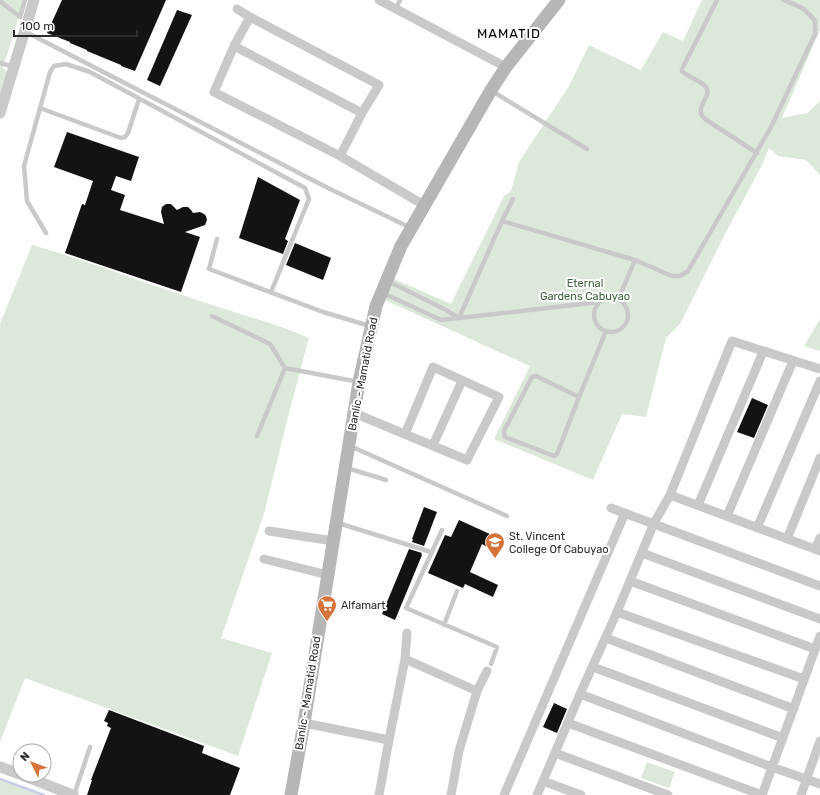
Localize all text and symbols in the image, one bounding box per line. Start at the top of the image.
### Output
scale bar [14,12,137,38]
text: 100 m [20,19,54,33]
district label: MAMATID [477,26,541,41]
park label: Eternal Gardens Cabuyao [540,277,630,303]
street label: Banlic - Mamatid Road [346,316,380,432]
place label: St. Vincent College Of Cabuyao [509,530,609,556]
school or university icon: St. Vincent College Of Cabuyao [484,531,506,559]
supermarket icon: Alfamart [316,594,338,622]
place label: Alfamart [341,599,386,612]
street label: Banlic - Mamatid Road [293,635,323,751]
north arrow [12,743,52,783]
text: N [17,749,32,764]

